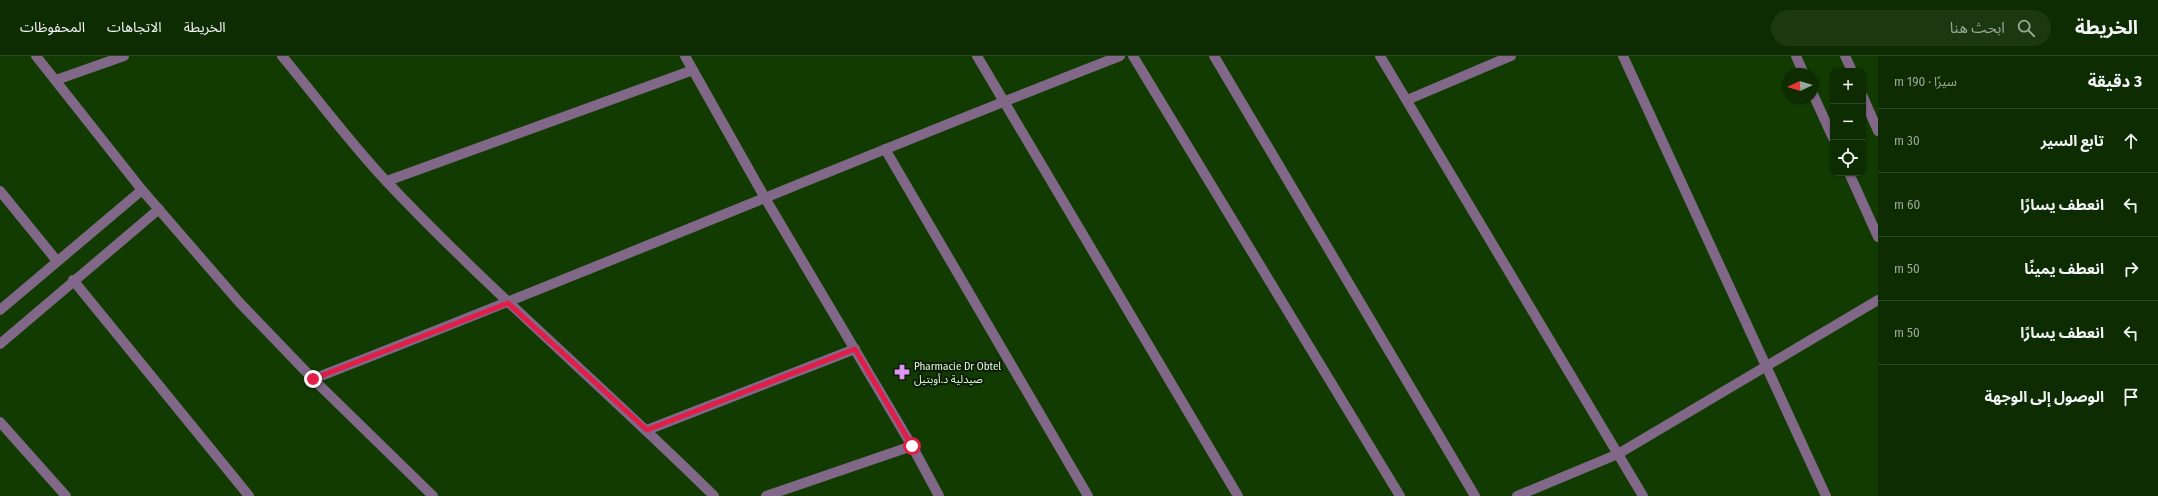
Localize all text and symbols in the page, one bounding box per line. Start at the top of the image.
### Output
search box [1771,10,2051,46]
text: الخريطة [2075,16,2138,39]
icon: search [2015,17,2037,39]
text: المحفوظات [20,19,85,36]
text: الاتجاهات [107,19,162,36]
text: الخريطة [184,19,226,36]
text: ابحث هنا [1950,19,2005,37]
north arrow [1782,68,1818,104]
map controls [1830,68,1866,176]
button: + [1830,68,1866,104]
text: 3 دقيقة [2088,71,2142,92]
text: سيرًا · 190 m [1894,74,1957,89]
button: − [1830,104,1866,140]
icon: ahead [2120,130,2142,152]
text: تابع السير [2041,132,2104,150]
text: 30 m [1894,133,1920,148]
button: locate [1830,140,1866,176]
icon: left [2120,194,2142,216]
text: انعطف يسارًا [2020,196,2104,214]
text: 60 m [1894,197,1920,212]
icon: right [2120,258,2142,280]
text: انعطف يمينًا [2024,260,2104,278]
text: 50 m [1894,261,1920,276]
icon: left [2120,322,2142,344]
text: انعطف يسارًا [2020,324,2104,342]
text: 50 m [1894,325,1920,340]
place label: Pharmacie Dr Obtel صيدلية د.أوبتيل [914,360,1001,386]
pharmacy icon: Pharmacie Dr Obtel صيدلية د.أوبتيل [893,363,911,381]
route end [304,370,322,388]
icon: arrive [2120,386,2142,408]
text: الوصول إلى الوجهة [1984,388,2104,406]
route start [903,437,921,455]

